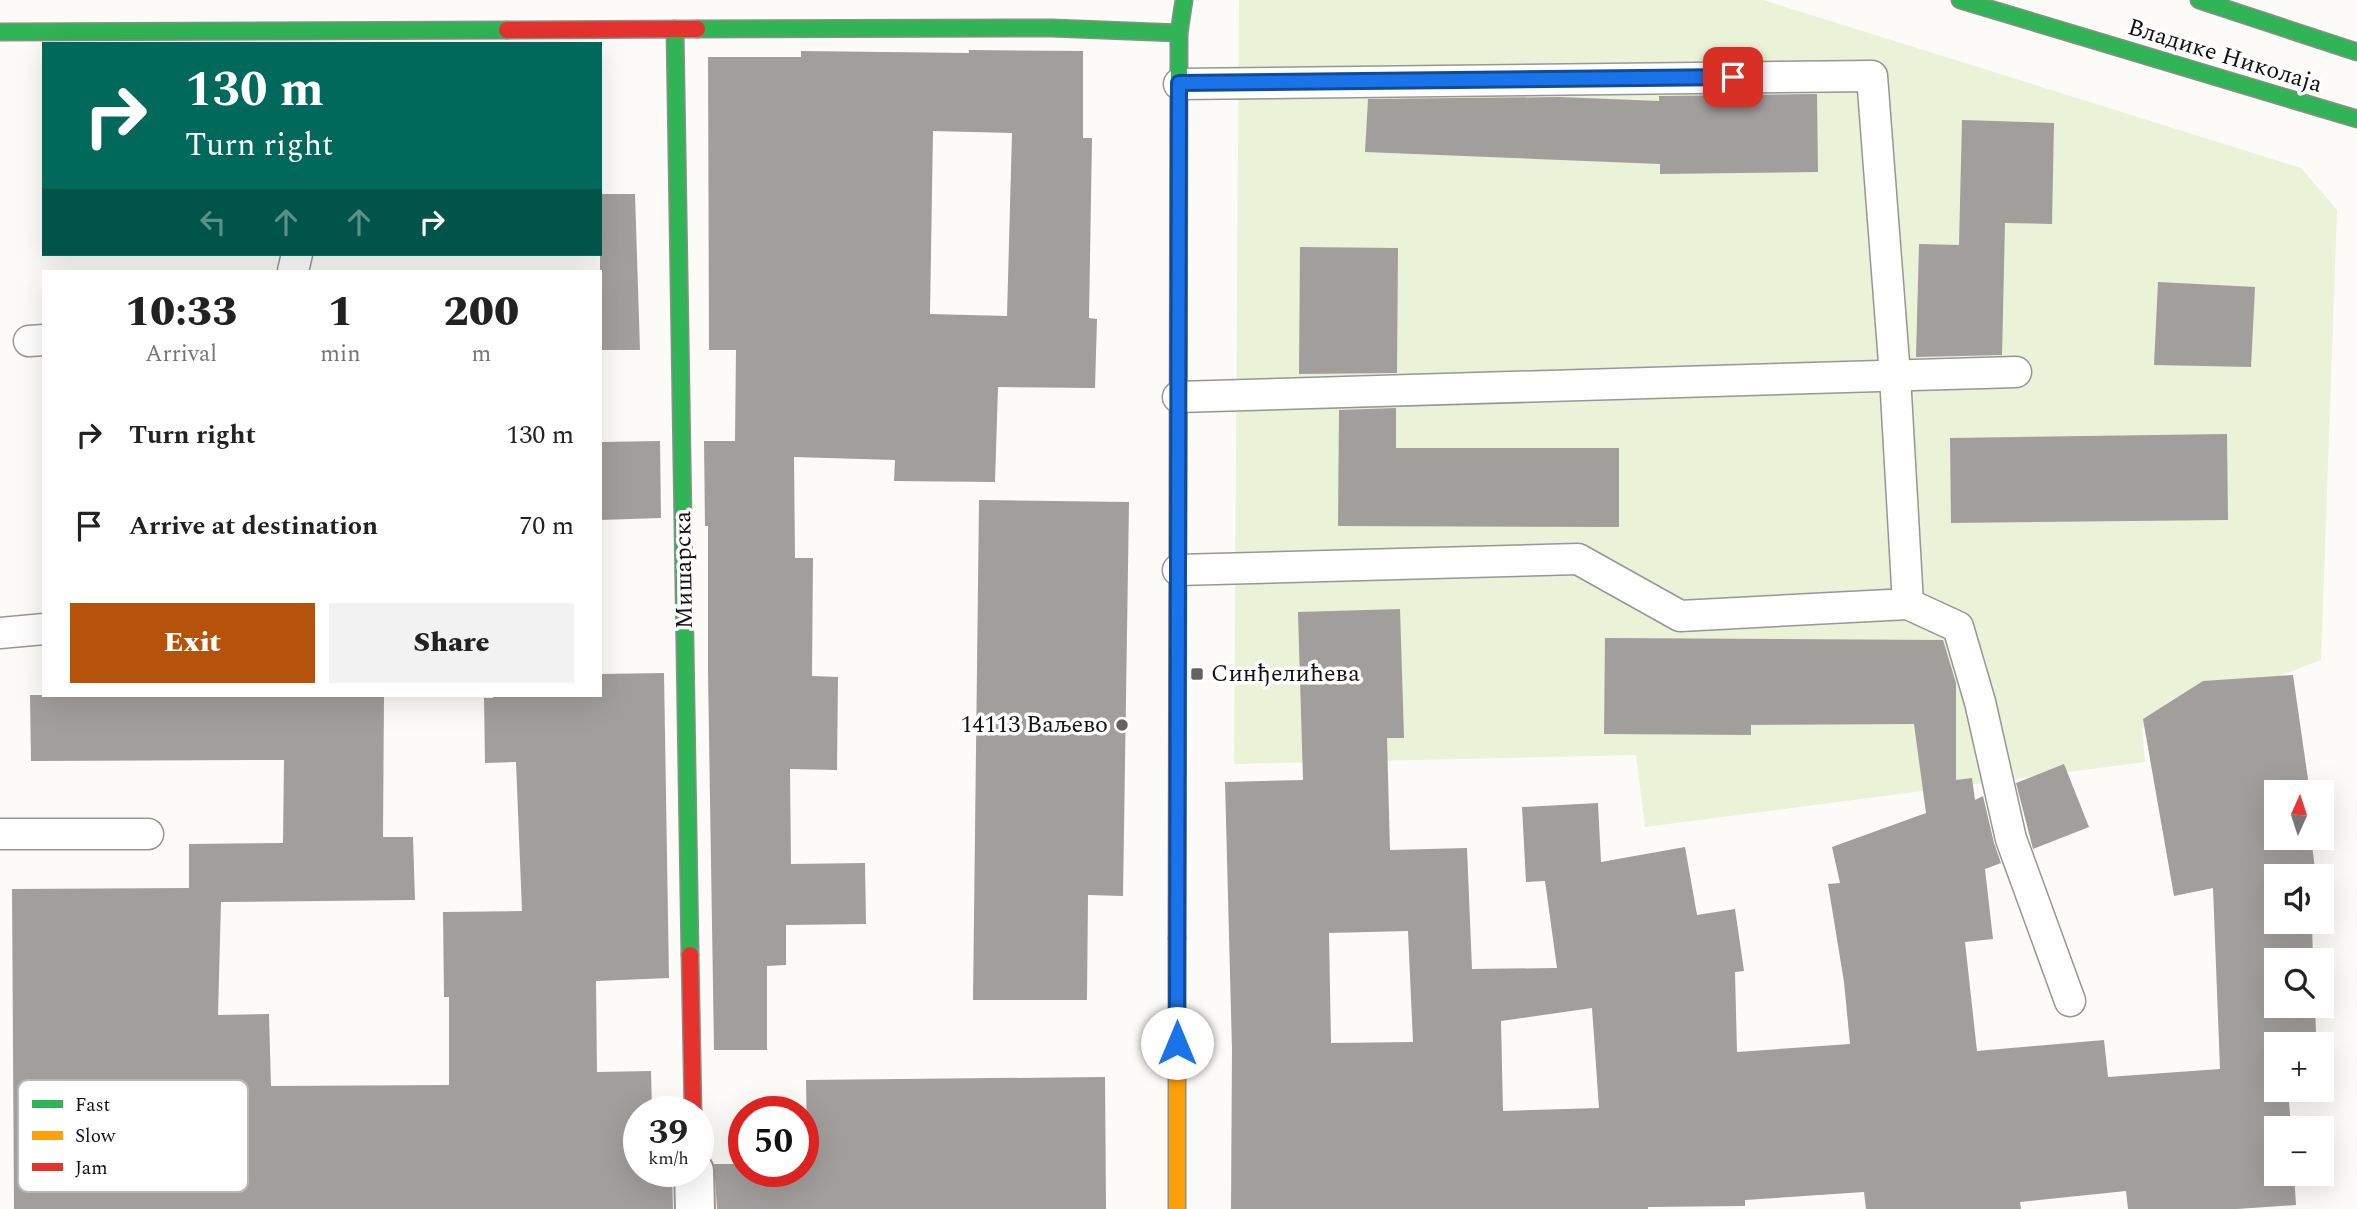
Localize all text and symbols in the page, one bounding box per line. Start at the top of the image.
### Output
street label: Владике Николаја [2123,9,2327,103]
pin [1703,47,1763,107]
text: 130 m [185,53,324,128]
icon: arrive [1714,58,1752,96]
icon: right [70,70,161,161]
text: Turn right [185,121,333,170]
icon: left [194,203,232,241]
icon: ahead [267,203,305,241]
icon: ahead [340,203,378,241]
icon: right [413,203,451,241]
text: 10:33 [125,281,237,344]
text: 1 [328,281,353,344]
text: 200 [443,281,519,344]
text: Arrival [145,337,217,372]
text: min [320,337,361,372]
text: m [471,337,491,372]
text: Turn right [129,415,256,455]
text: 130 m [506,415,574,455]
icon: right [70,416,108,454]
text: Arrive at destination [129,506,378,546]
text: 70 m [519,506,574,546]
icon: arrive [70,507,108,545]
street label: Мишарска [665,510,703,630]
button: Exit [70,603,315,683]
button: Share [329,603,574,683]
place label: Синђелићева [1211,656,1360,692]
marker: Синђелићева [1189,666,1205,682]
place label: 14113 Ваљево [960,707,1108,743]
marker: 14113 Ваљево [1114,717,1130,733]
north arrow [2264,780,2334,850]
map controls [2264,780,2334,1186]
button: sound [2264,864,2334,934]
button: search [2264,948,2334,1018]
position arrow [1140,1006,1214,1080]
button: + [2264,1032,2334,1102]
legend [18,1080,248,1192]
text: Fast [75,1091,111,1120]
speed limit sign: 50 [728,1096,819,1187]
text: 39 [649,1106,688,1159]
button: − [2264,1116,2334,1186]
text: Slow [75,1122,116,1151]
text: km/h [648,1145,689,1172]
text: Jam [75,1154,107,1183]

